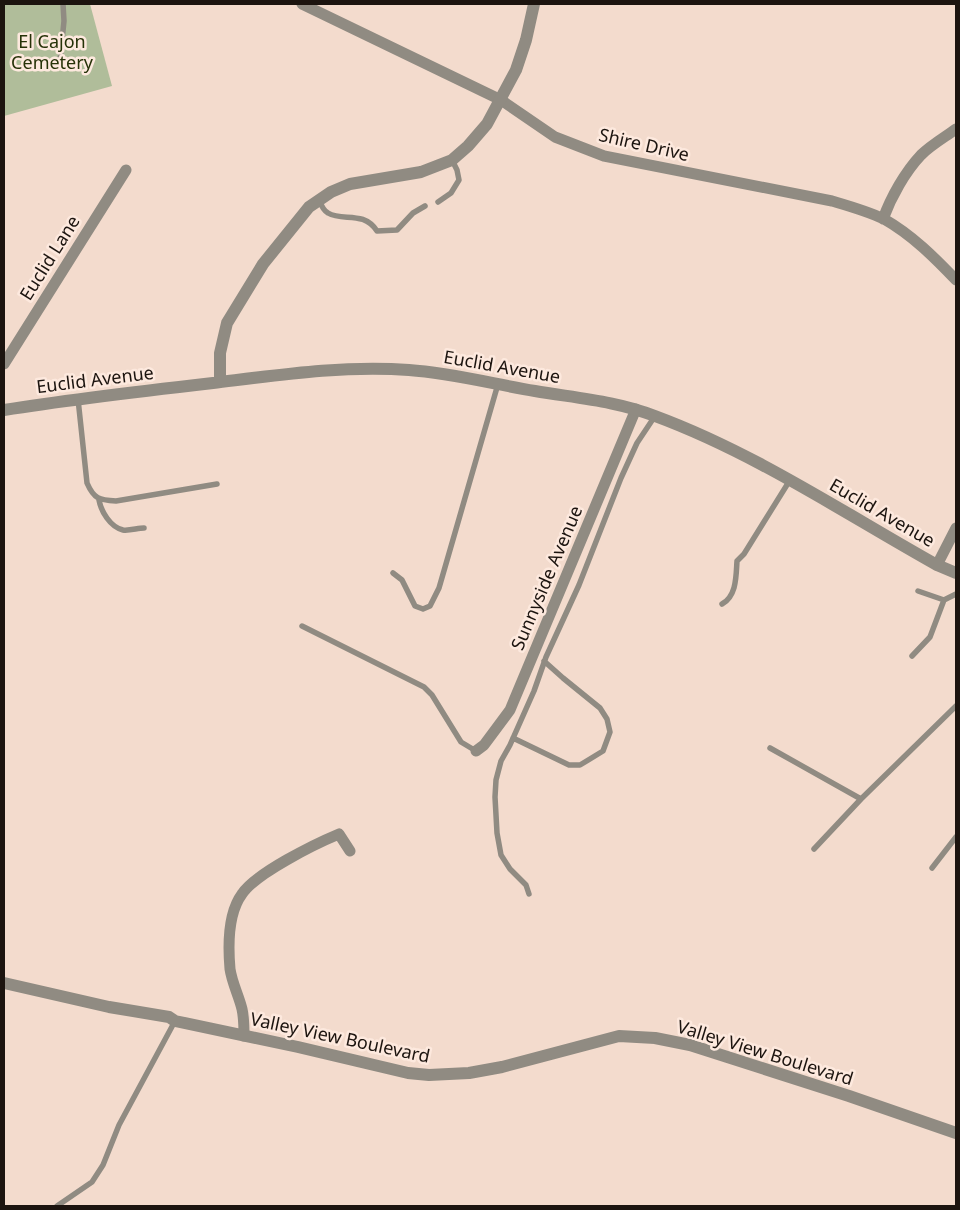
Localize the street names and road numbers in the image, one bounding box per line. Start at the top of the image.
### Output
street label: Shire Drive [597,122,692,166]
street label: Euclid Lane [14,211,85,304]
street label: Euclid Avenue [442,344,562,388]
street label: Euclid Avenue [35,360,155,398]
street label: Euclid Avenue [825,472,940,552]
street label: Sunnyside Avenue [505,502,587,654]
street label: Valley View Boulevard [248,1006,432,1068]
street label: Valley View Boulevard [674,1014,856,1090]

